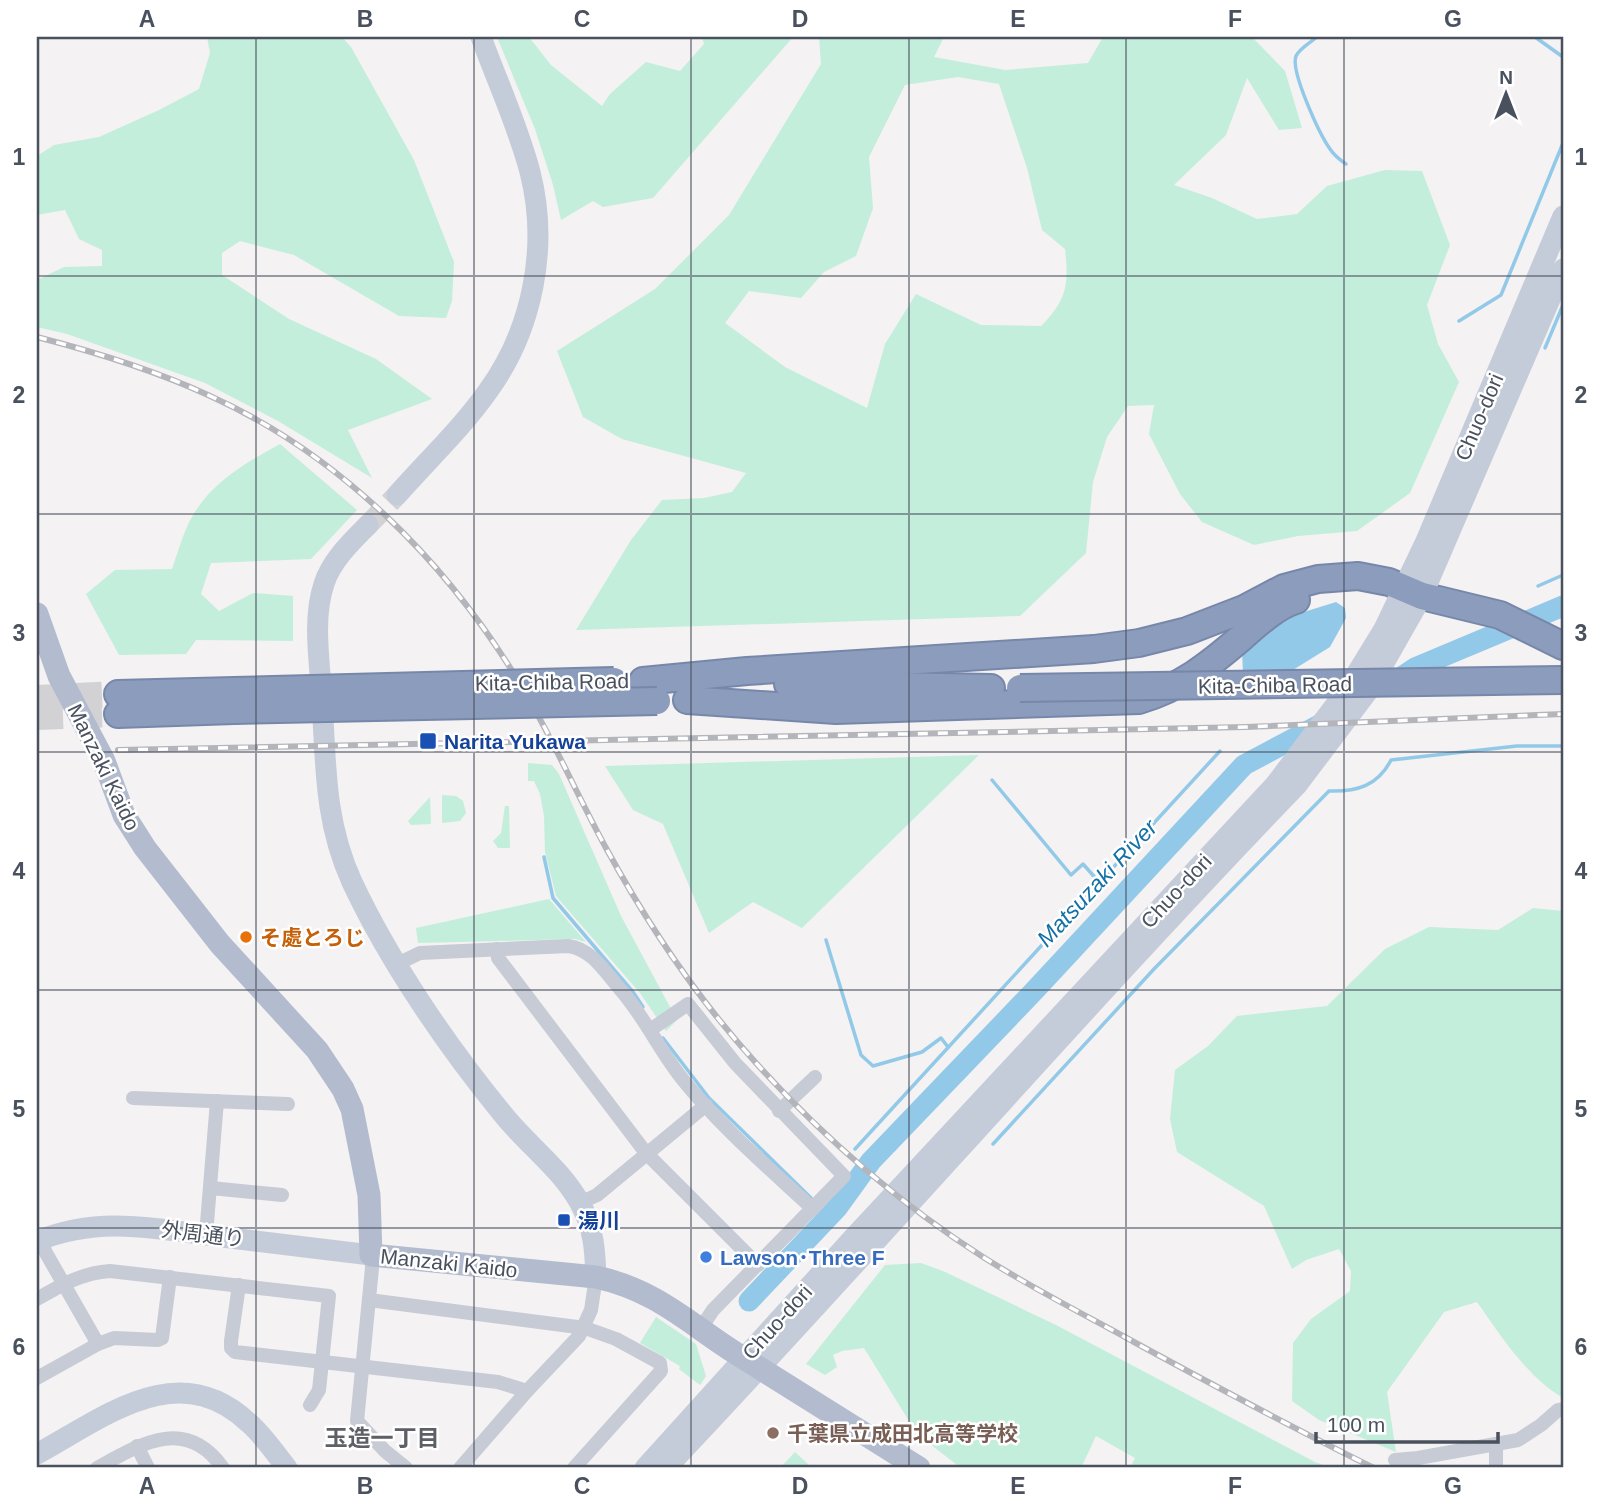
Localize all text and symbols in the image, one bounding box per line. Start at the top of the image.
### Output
text: A [139,6,155,32]
text: B [357,6,373,32]
text: C [574,6,590,32]
text: D [792,6,808,32]
text: E [1010,6,1026,32]
text: F [1228,6,1242,32]
text: G [1444,6,1462,32]
north arrow [1470,60,1540,130]
text: N [1499,67,1513,88]
text: 1 [13,144,26,170]
text: 1 [1575,144,1588,170]
street label: Chuo-dori [1450,370,1508,464]
text: 2 [13,382,25,408]
text: 2 [1575,382,1587,408]
text: 3 [13,620,25,646]
text: 3 [1575,620,1587,646]
street label: Kita-Chiba Road [475,669,629,695]
street label: Kita-Chiba Road [1198,672,1352,698]
street label: Manzaki Kaido [63,700,145,834]
place label: Narita Yukawa [444,730,586,753]
marker: Narita Yukawa [418,731,438,751]
water label: Matsuzaki River [1032,813,1163,952]
street label: Chuo-dori [1136,849,1216,933]
text: 4 [13,858,26,884]
text: 4 [1575,858,1588,884]
place label: そ處とろじ [260,926,365,949]
marker: そ處とろじ [238,929,254,945]
text: 5 [13,1096,26,1122]
text: 5 [1575,1096,1588,1122]
place label: 湯川 [578,1209,620,1232]
marker: 湯川 [556,1212,572,1228]
street label: 外周通り [160,1217,246,1251]
street label: Manzaki Kaido [379,1244,519,1282]
place label: Lawson･Three F [720,1246,885,1269]
marker: Lawson･Three F [698,1249,714,1265]
street label: Chuo-dori [738,1280,816,1364]
text: 6 [13,1334,25,1360]
text: 6 [1575,1334,1587,1360]
scale bar [1316,1400,1498,1444]
text: 100 m [1327,1413,1385,1436]
place label: 千葉県立成田北高等学校 [787,1422,1018,1445]
district label: 玉造一丁目 [325,1425,440,1451]
marker: 千葉県立成田北高等学校 [765,1425,781,1441]
text: A [139,1473,155,1499]
text: B [357,1473,373,1499]
text: C [574,1473,590,1499]
text: D [792,1473,808,1499]
text: E [1010,1473,1026,1499]
text: F [1228,1473,1242,1499]
text: G [1444,1473,1462,1499]

